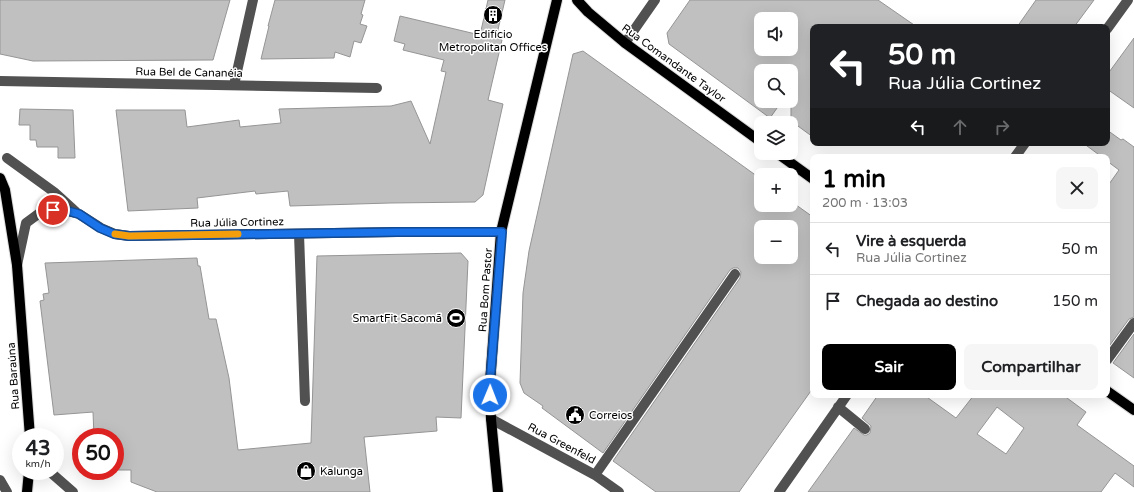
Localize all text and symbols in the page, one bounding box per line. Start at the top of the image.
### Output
building icon: Edifício Metropolitan Offices [482,4,504,26]
map controls [754,12,798,264]
button: sound [754,12,798,56]
street label: Rua Comandante Taylor [619,21,729,106]
place label: Edifício Metropolitan Offices [439,28,547,54]
text: 50 m [888,38,956,72]
icon: left [822,40,874,92]
button: search [754,64,798,108]
street label: Rua Bel de Cananéia [135,65,243,80]
text: Rua Júlia Cortinez [888,72,1041,94]
button: layers [754,116,798,160]
icon: left [907,116,929,138]
icon: ahead [949,116,971,138]
icon: right [991,116,1013,138]
text: 1 min [822,165,886,194]
button: close [1056,167,1098,209]
button: + [754,168,798,212]
pin [36,193,70,227]
text: 200 m · 13:03 [822,195,908,211]
icon: arrive [42,199,64,221]
street label: Rua Júlia Cortinez [190,215,284,230]
button: − [754,220,798,264]
text: Vire à esquerda [856,232,966,250]
icon: left [822,238,844,260]
text: 50 m [1061,240,1098,258]
street label: Rua Bom Pastor [476,247,495,333]
text: Rua Júlia Cortinez [856,250,967,266]
icon: arrive [822,290,844,312]
text: Chegada ao destino [856,292,998,310]
text: 150 m [1052,292,1098,310]
sports icon: SmartFit Sacomã [445,307,467,329]
place label: SmartFit Sacomã [353,312,442,325]
street label: Rua Baraúna [5,342,22,410]
button: Sair [822,344,956,390]
button: Compartilhar [964,344,1098,390]
position arrow [469,374,511,416]
public building icon: Correios [564,404,586,426]
place label: Correios [589,409,632,422]
street label: Rua Greenfeld [526,420,598,467]
speed limit sign: 50 [72,428,124,480]
text: 43 [25,437,51,461]
text: km/h [25,458,51,470]
shop icon: Kalunga [295,460,317,482]
place label: Kalunga [320,465,363,478]

